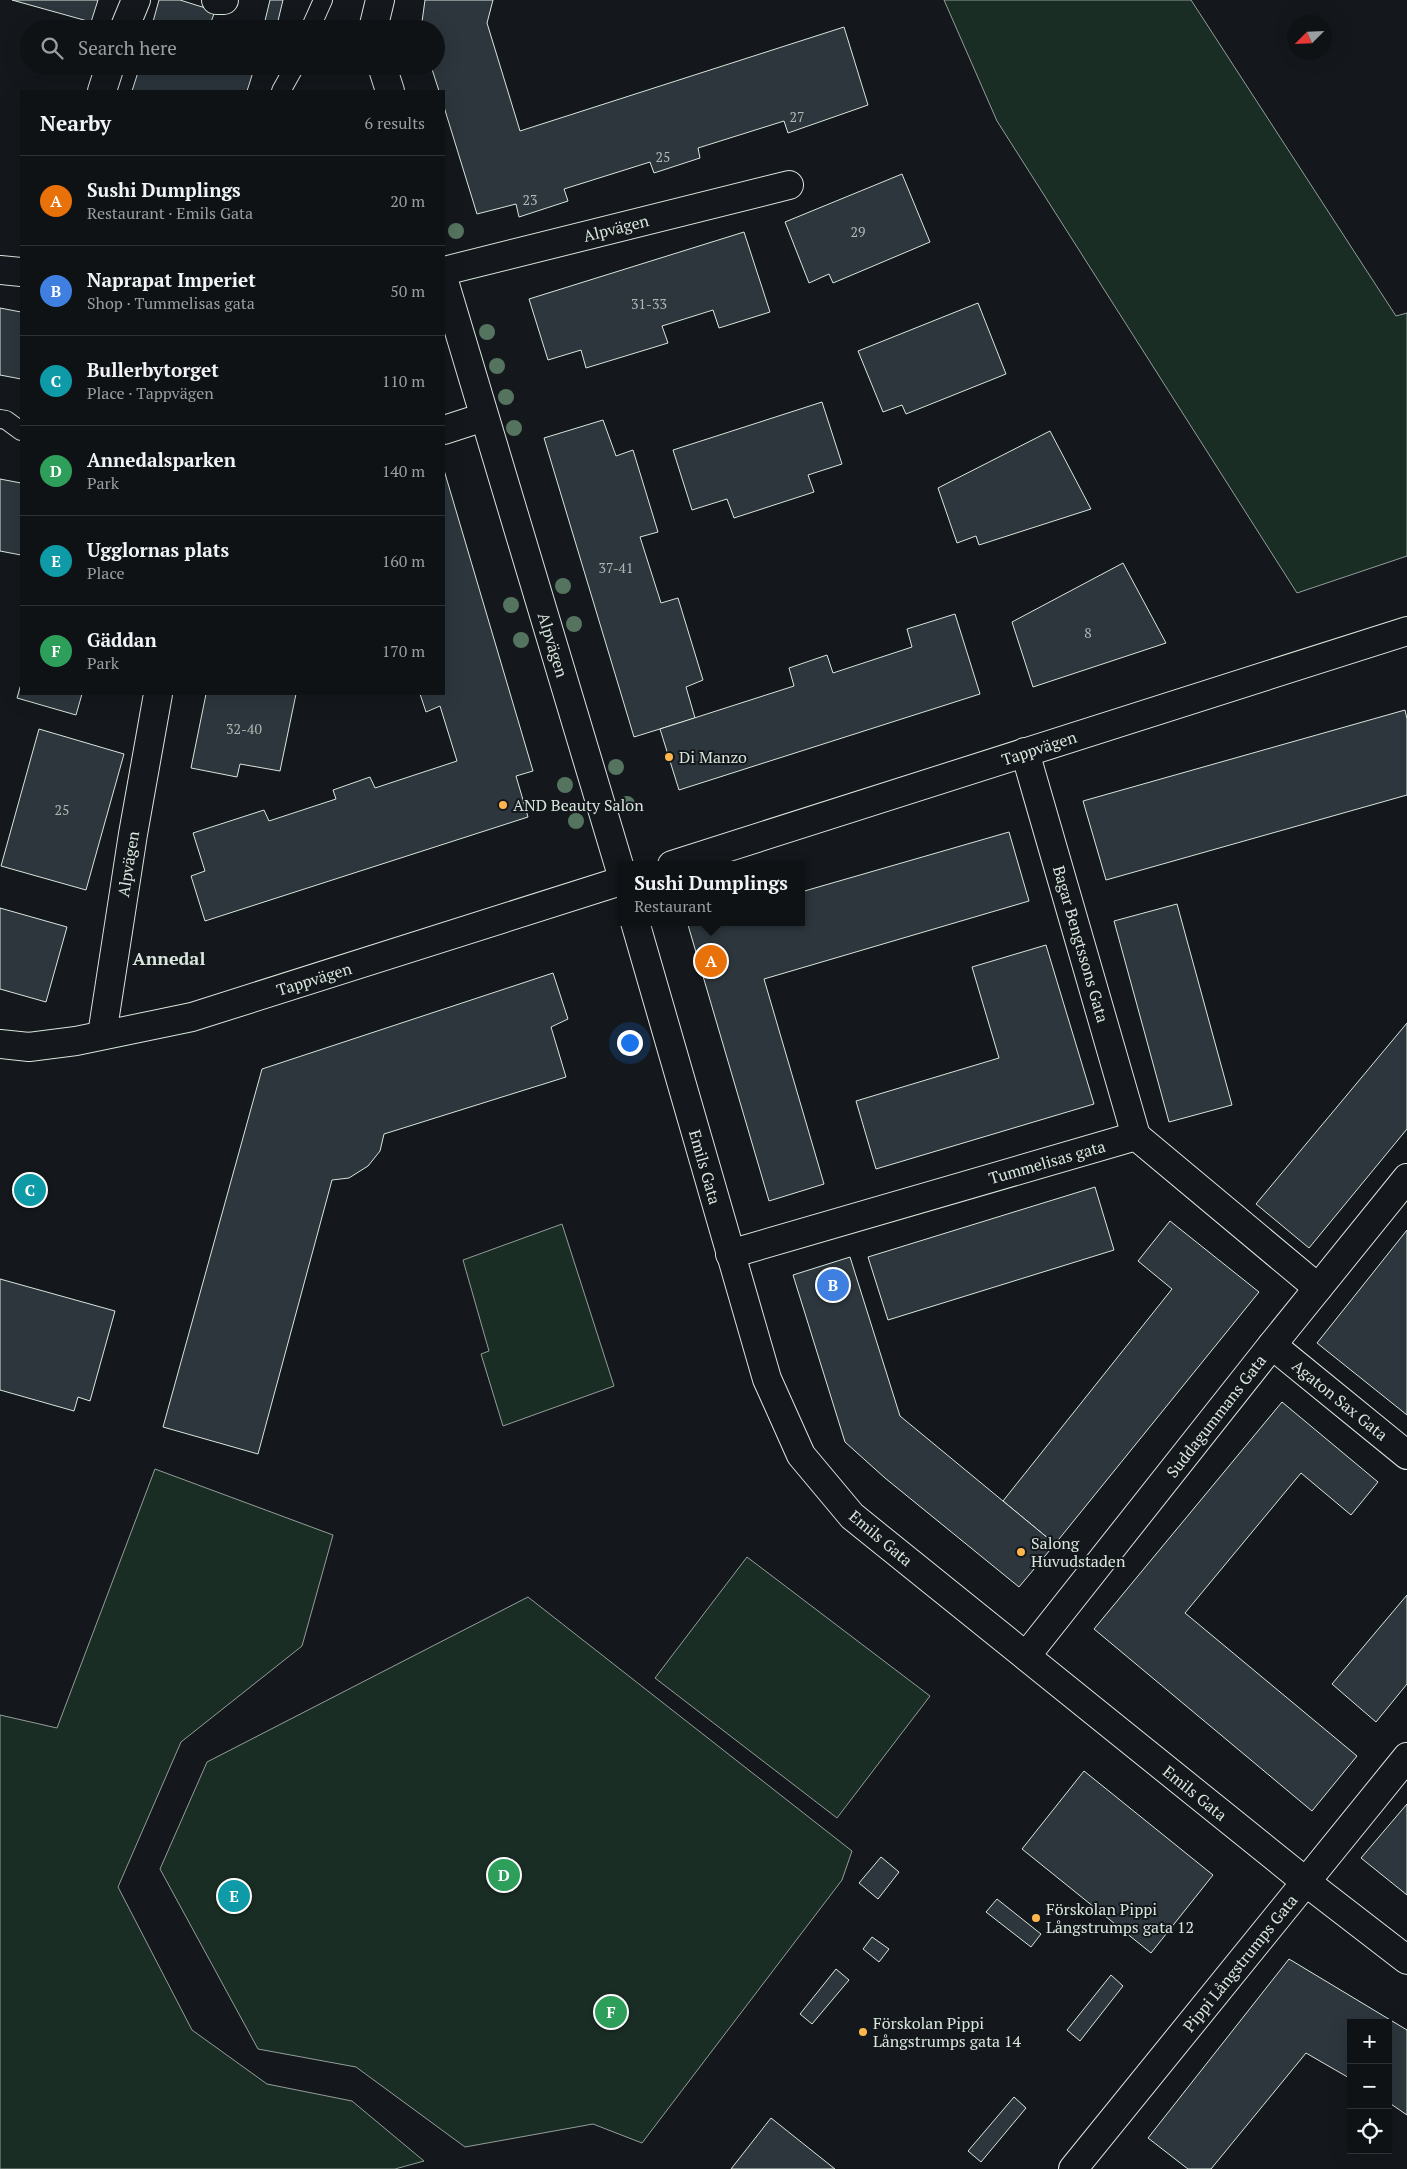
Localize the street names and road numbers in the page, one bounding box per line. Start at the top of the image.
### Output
street label: Alpvägen [581,209,651,247]
street label: Alpvägen [533,610,573,681]
street label: Tappvägen [999,725,1080,770]
street label: Alpvägen [112,829,144,899]
street label: Bagar Bengtssons Gata [1048,863,1114,1025]
street label: Tappvägen [274,957,355,1001]
street label: Emils Gata [684,1127,726,1207]
street label: Tummelisas gata [986,1135,1108,1189]
street label: Suddagummans Gata [1161,1350,1271,1482]
street label: Agaton Sax Gata [1288,1355,1392,1445]
street label: Emils Gata [845,1505,917,1571]
street label: Emils Gata [1158,1760,1232,1826]
street label: Pippi Långstrumps Gata [1178,1890,1302,2036]

